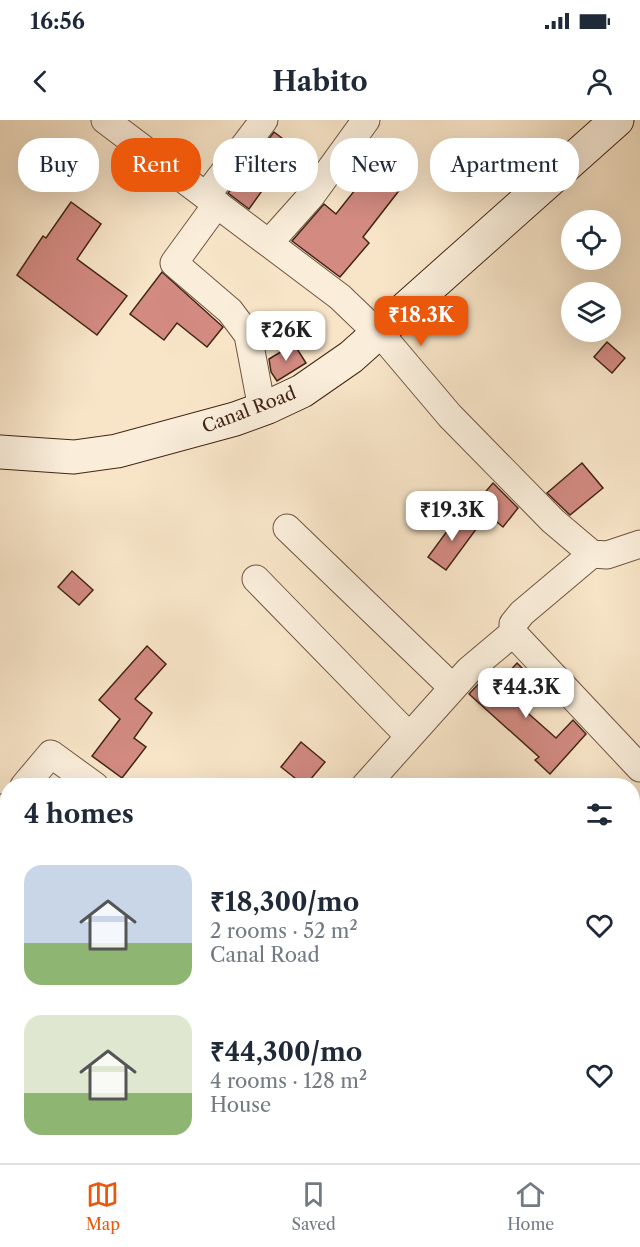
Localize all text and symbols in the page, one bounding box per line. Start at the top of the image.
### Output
text: 16:56 [30,8,85,35]
icon: back [24,65,57,98]
text: Habito [272,65,368,98]
icon: person [583,65,616,98]
chip: Buy [18,138,99,192]
chip: Rent [111,138,201,192]
chip: Filters [213,138,318,192]
chip: New [330,138,418,192]
chip: Apartment [430,138,579,192]
map controls [561,210,621,342]
button: locate [561,210,621,270]
button: layers [561,282,621,342]
pin: ₹18.3K [372,296,470,347]
text: ₹18.3K [388,303,454,327]
pin: ₹26K [250,311,322,362]
text: ₹26K [260,318,312,342]
street label: Canal Road [199,382,299,438]
pin: ₹19.3K [403,491,501,542]
text: ₹19.3K [420,498,484,522]
pin: ₹44.3K [477,668,575,719]
text: ₹44.3K [492,675,560,699]
text: 4 homes [24,798,134,830]
icon: filters [583,798,616,831]
text: ₹18,300/mo [210,886,359,918]
icon: home [72,889,144,961]
icon: heart [583,909,616,942]
text: 2 rooms · 52 m² [210,919,358,943]
text: Canal Road [210,943,320,967]
text: ₹44,300/mo [210,1036,362,1068]
icon: home [72,1039,144,1111]
icon: heart [583,1059,616,1092]
text: 4 rooms · 128 m² [210,1069,367,1093]
text: House [210,1093,271,1117]
tab: Map [86,1178,120,1234]
tab: Saved [291,1178,336,1234]
tab: Home [507,1178,554,1234]

